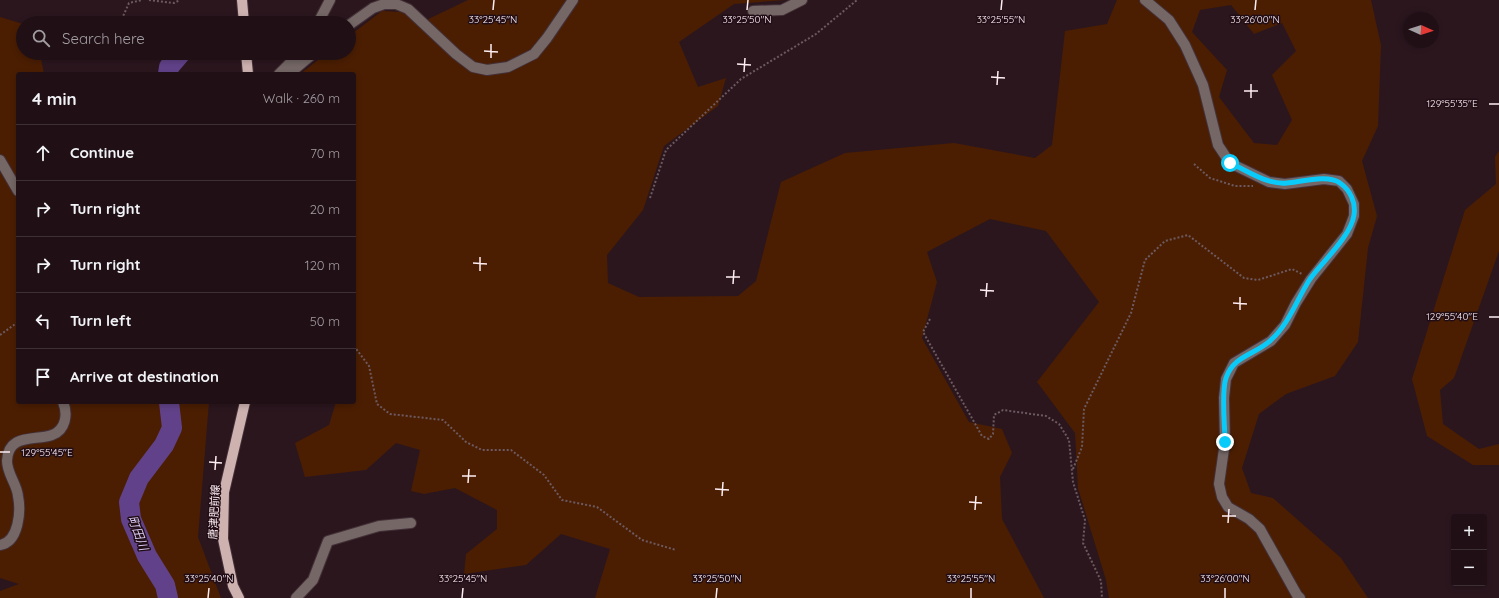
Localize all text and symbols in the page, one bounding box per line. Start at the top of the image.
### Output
north arrow [1403,12,1439,48]
text: 33°25'45"N [469,13,517,26]
text: 33°25'50"N [722,13,772,26]
text: 33°25'55"N [977,13,1025,26]
text: 33°26'00"N [1230,13,1280,26]
search box [16,16,356,60]
icon: search [30,27,52,49]
text: Search here [62,29,145,48]
text: 4 min [32,88,77,109]
text: Walk · 260 m [263,90,340,106]
text: 129°55'35"E [1426,97,1478,110]
icon: ahead [32,142,54,164]
text: Continue [70,143,134,162]
text: 70 m [310,145,340,161]
route start [1221,154,1239,172]
icon: right [32,198,54,220]
text: Turn right [70,199,141,218]
text: 20 m [310,201,340,217]
icon: right [32,254,54,276]
text: Turn right [70,255,141,274]
text: 120 m [305,257,340,273]
icon: left [32,310,54,332]
text: 129°55'40"E [1426,310,1478,323]
text: Turn left [70,311,132,330]
text: 50 m [310,313,340,329]
icon: arrive [32,366,54,388]
text: Arrive at destination [70,367,219,386]
route end [1216,433,1234,451]
text: 129°55'45"E [21,446,73,459]
street label: 唐津肥前線 [206,484,222,540]
water label: 町田川 [125,513,152,554]
map controls [1451,514,1487,586]
button: + [1451,514,1487,550]
button: − [1451,550,1487,586]
text: 33°25'40"N [184,572,234,585]
text: 33°25'45"N [439,572,487,585]
text: 33°25'50"N [692,572,742,585]
text: 33°25'55"N [947,572,995,585]
text: 33°26'00"N [1200,572,1250,585]

